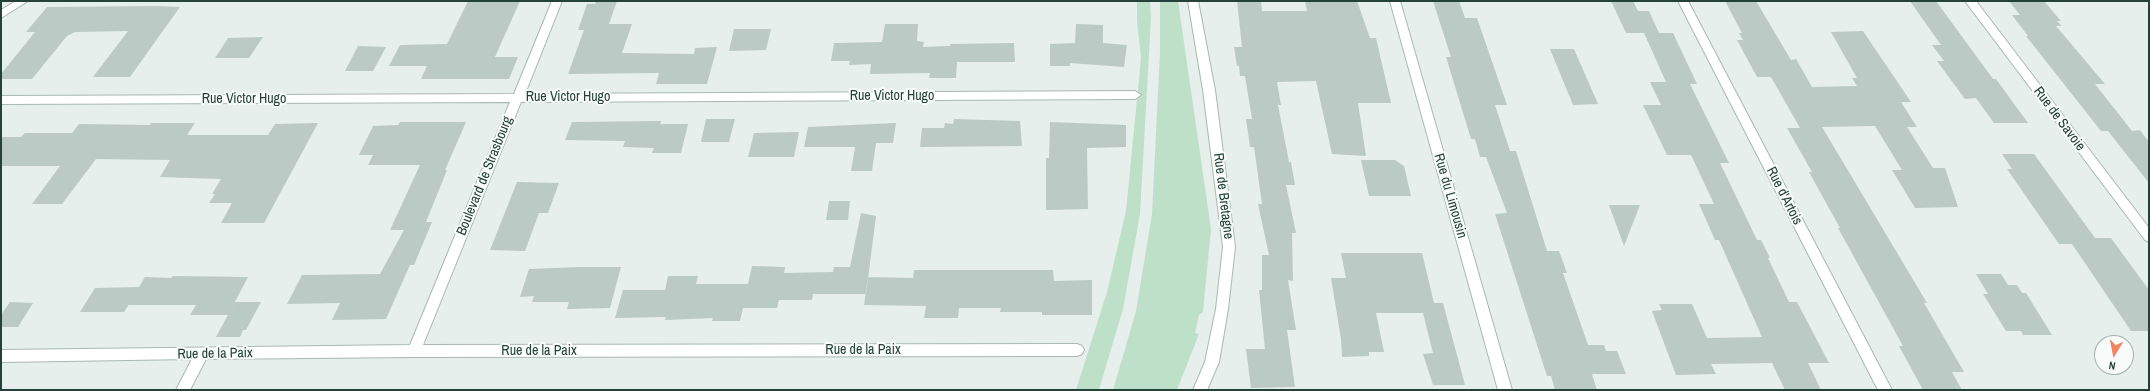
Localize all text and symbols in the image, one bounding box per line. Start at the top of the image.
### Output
street label: Rue de Savoie [2029,84,2089,154]
street label: Rue Victor Hugo [850,88,934,104]
street label: Rue Victor Hugo [526,89,610,105]
street label: Rue Victor Hugo [202,91,286,107]
street label: Boulevard de Strasbourg [453,114,517,238]
street label: Rue de Bretagne [1209,152,1237,240]
street label: Rue du Limousin [1430,152,1470,240]
street label: Rue d'Artois [1762,164,1806,228]
north arrow [2094,335,2134,375]
street label: Rue de la Paix [825,342,901,358]
street label: Rue de la Paix [501,343,577,359]
street label: Rue de la Paix [177,345,253,363]
text: N [2108,358,2117,373]

